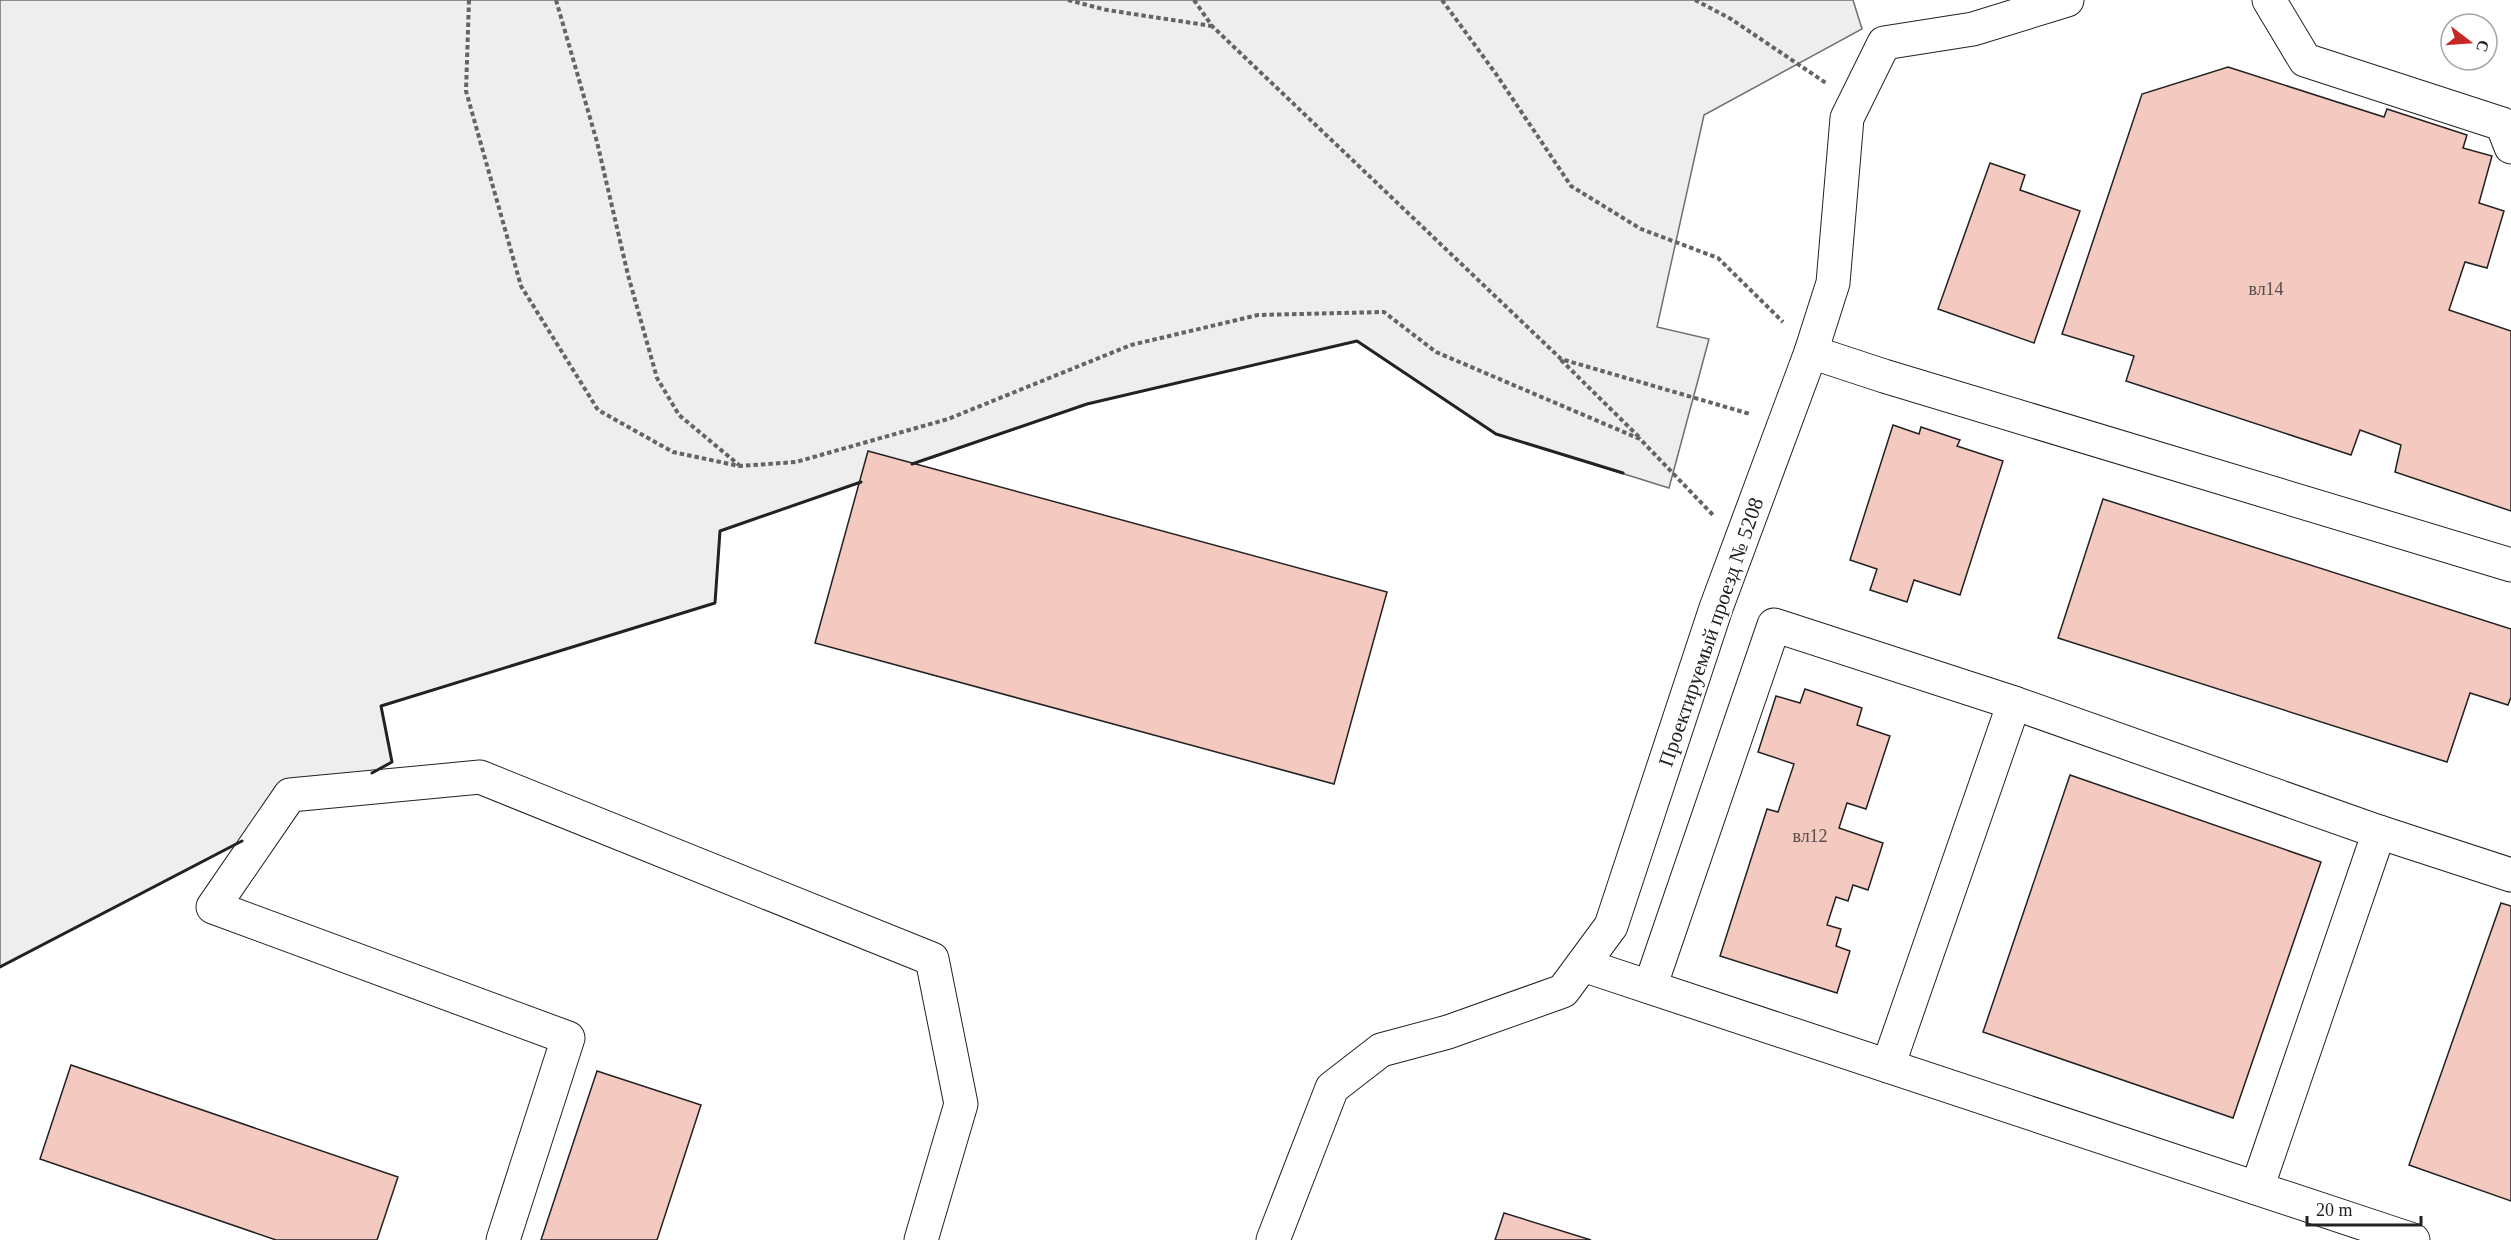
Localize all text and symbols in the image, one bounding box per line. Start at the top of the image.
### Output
north arrow [2439,12,2499,72]
text: С [2473,38,2493,54]
house number: вл14 [2248,279,2284,299]
street label: Проектируемый проезд № 5208 [1654,494,1768,770]
house number: вл12 [1792,826,1828,846]
scale bar [2307,1189,2421,1227]
text: 20 m [2316,1200,2353,1220]

